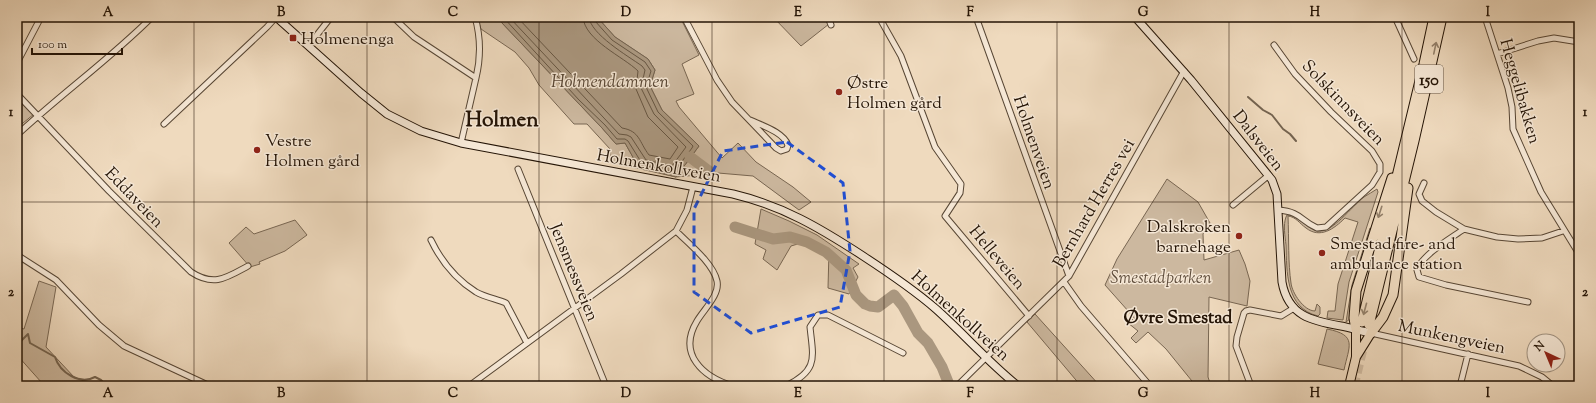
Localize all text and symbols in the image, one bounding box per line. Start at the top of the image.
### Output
text: A [103,4,114,22]
text: B [277,4,286,22]
text: C [448,4,458,22]
text: D [621,4,631,22]
text: E [794,4,802,22]
text: F [966,4,974,22]
text: G [1138,4,1149,22]
text: H [1310,4,1321,22]
text: I [1486,4,1491,22]
place label: Holmenenga [301,28,394,52]
scale bar [32,30,122,56]
marker: Holmenenga [288,33,298,43]
text: 100 m [38,36,67,54]
street label: Heggelibakken [1493,36,1546,147]
one-way arrow [1432,42,1440,55]
street label: Solskinnsveien [1295,55,1390,152]
road number: 150 [1415,65,1443,93]
water label: Holmendammen [551,70,670,96]
place label: Østre Holmen gård [847,72,942,116]
marker: Østre Holmen gård [834,87,844,97]
street label: Holmenveien [1006,93,1060,193]
text: 1 [9,104,14,122]
text: 1 [1583,104,1588,122]
district label: Holmen [465,106,539,136]
street label: Dalsveien [1226,106,1289,177]
place label: Vestre Holmen gård [265,130,360,174]
street label: Bernhard Herres vei [1048,135,1142,273]
street label: Holmenkollveien [595,144,723,190]
marker: Vestre Holmen gård [252,145,262,155]
street label: Eddaveien [99,163,169,234]
one-way arrow [1376,205,1384,217]
place label: Dalskroken barnehage [1147,216,1231,260]
street label: Jensmessveien [542,219,604,325]
street label: Helleveien [962,221,1031,296]
marker: Dalskroken barnehage [1234,231,1244,241]
place label: Smestad fire- and ambulance station [1330,233,1463,277]
marker: Smestad fire- and ambulance station [1317,248,1327,258]
street label: Holmenkollveien [905,265,1014,367]
park label: Smestadparken [1110,267,1212,291]
text: 2 [8,284,15,302]
text: 2 [1582,284,1589,302]
one-way arrow [1361,302,1368,315]
district label: Øvre Smestad [1123,306,1233,332]
street label: Munkengveien [1396,315,1508,361]
north arrow [1526,333,1566,373]
text: N [1530,338,1549,356]
text: A [103,385,114,403]
text: B [277,385,286,403]
text: C [448,385,458,403]
text: D [621,385,631,403]
text: E [794,385,802,403]
text: F [966,385,974,403]
text: G [1138,385,1149,403]
text: H [1310,385,1321,403]
text: I [1486,385,1491,403]

